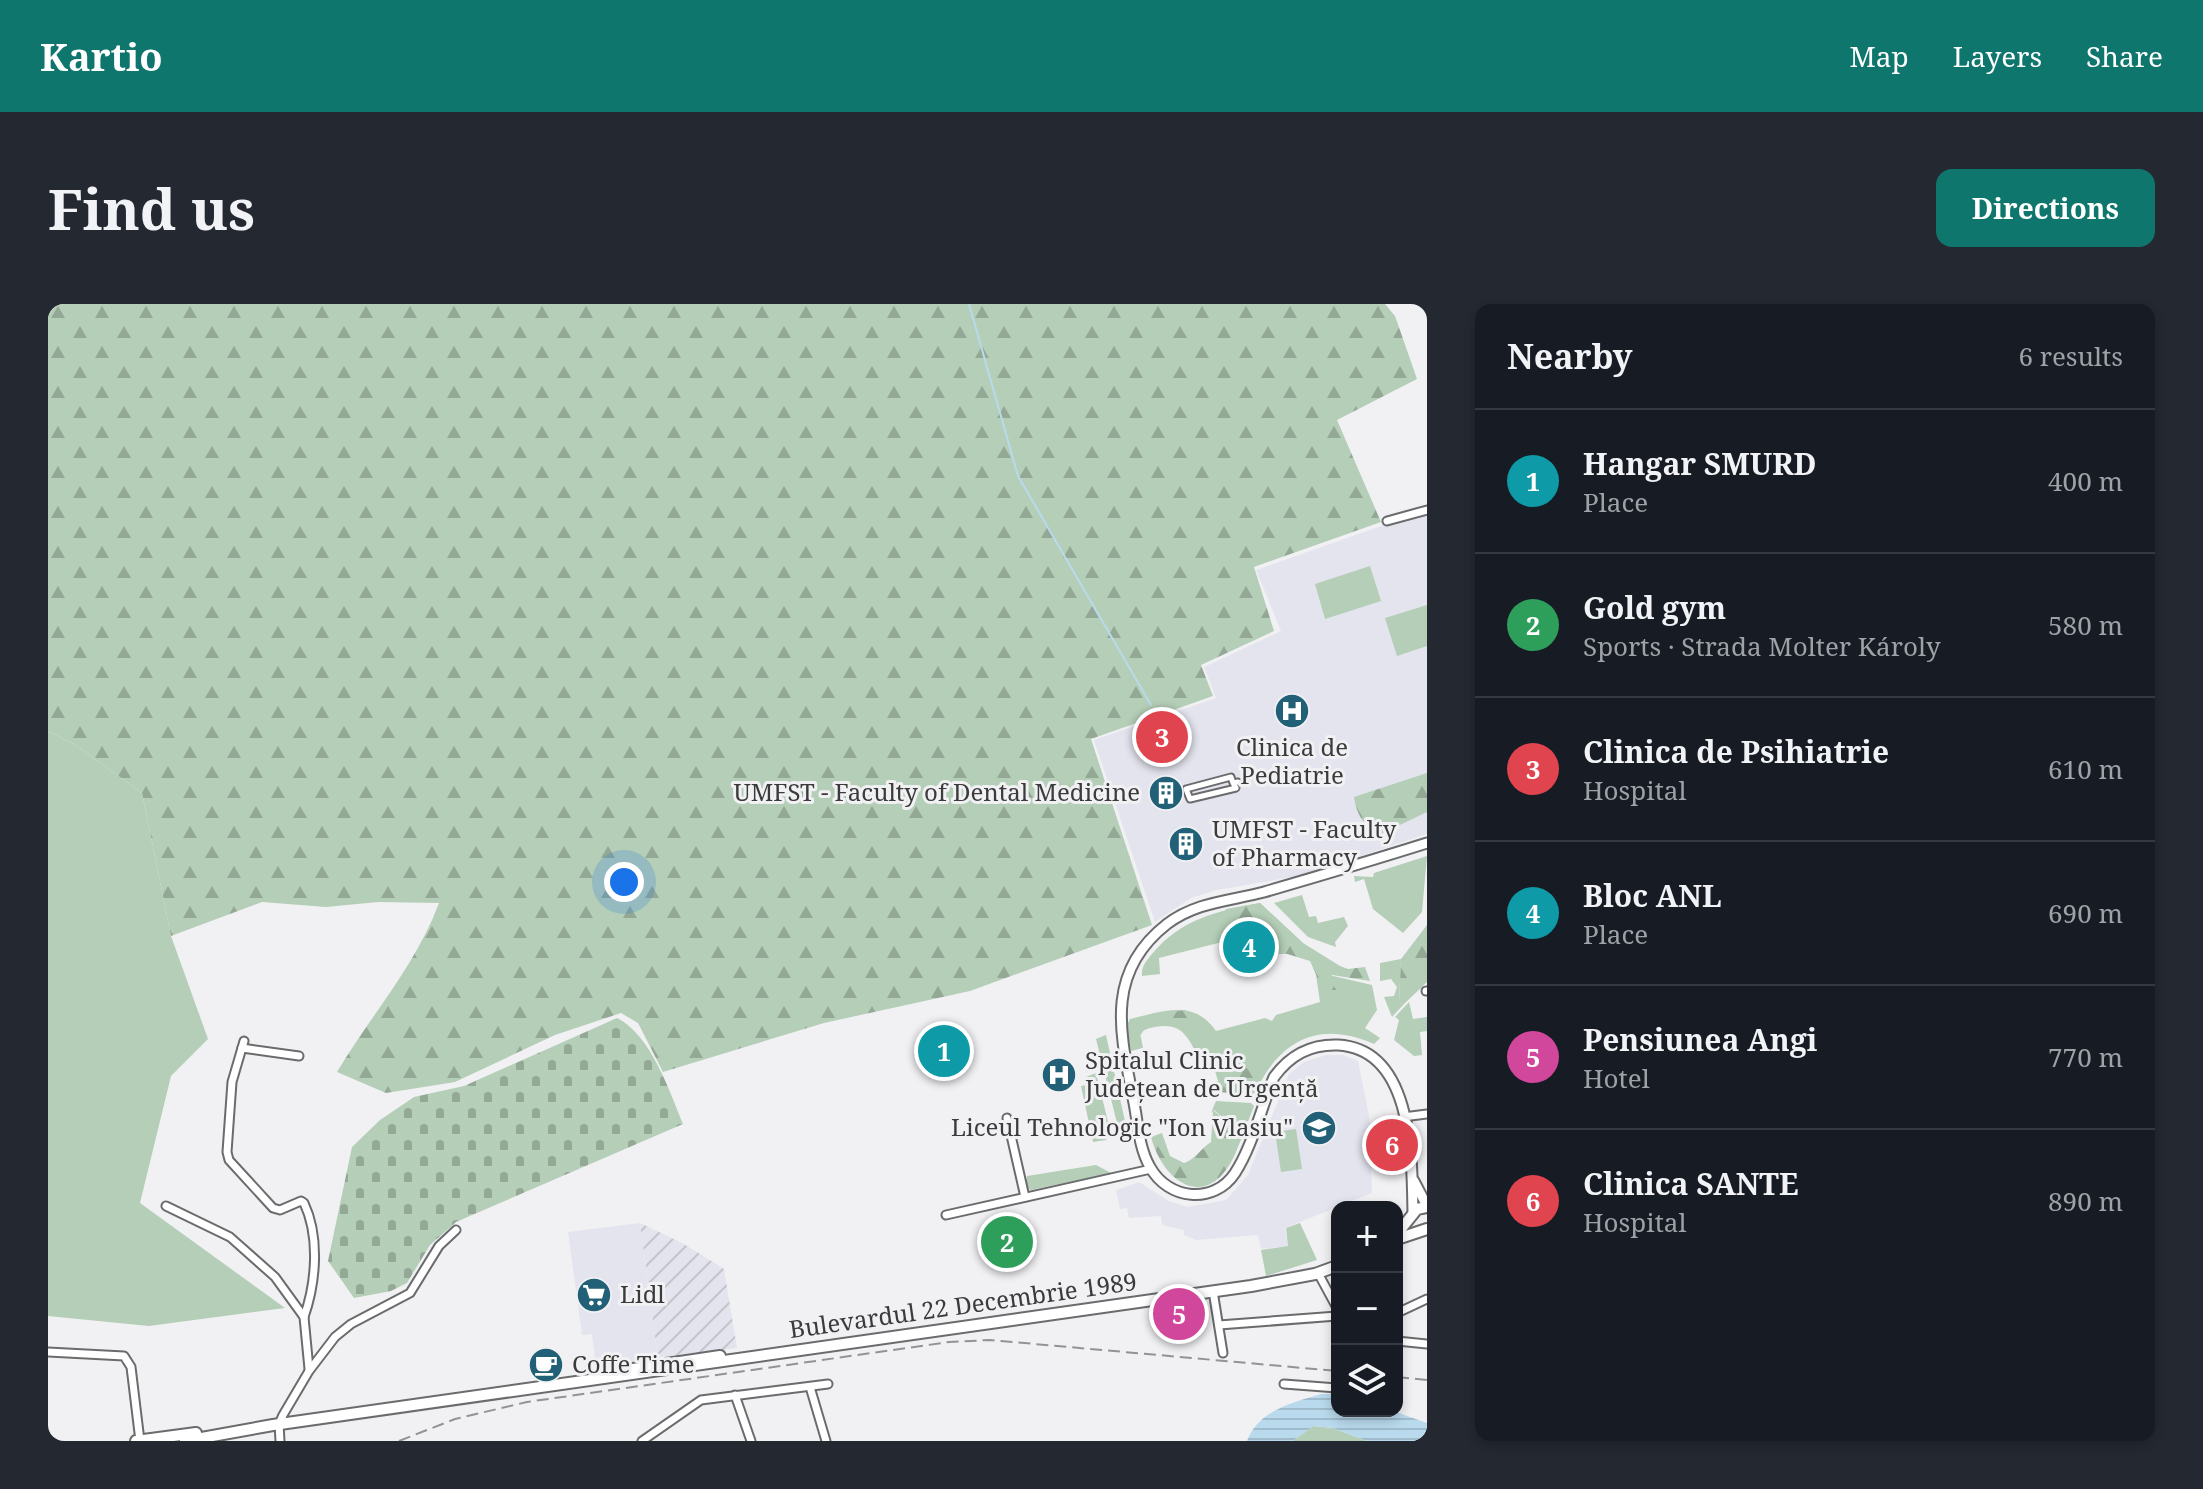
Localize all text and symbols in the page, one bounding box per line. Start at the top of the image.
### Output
text: Kartio [40,30,163,82]
text: Map [1850,37,1909,75]
text: Layers [1953,37,2042,75]
text: Share [2086,37,2163,75]
button: Directions [1936,169,2155,247]
text: Find us [48,170,255,246]
text: Nearby [1507,333,1633,379]
text: 6 results [2018,338,2123,374]
text: Hangar SMURD [1583,443,1817,484]
text: 1 [1526,463,1540,499]
text: 400 m [2048,463,2123,499]
text: Place [1583,484,1648,520]
text: Gold gym [1583,587,1726,628]
text: 2 [1526,607,1540,643]
text: 580 m [2048,607,2123,643]
text: Sports · Strada Molter Károly [1583,628,1941,664]
hospital icon: Clinica de Pediatrie [1273,692,1311,730]
pin: 3 [1136,707,1188,767]
place label: Clinica de Pediatrie [1236,730,1348,791]
text: Clinica de Psihiatrie [1583,731,1889,772]
text: 3 [1526,751,1540,787]
text: 610 m [2048,751,2123,787]
text: Hospital [1583,772,1686,808]
building icon: UMFST - Faculty of Dental Medicine [1147,774,1185,812]
place label: UMFST - Faculty of Dental Medicine [734,775,1140,808]
place label: UMFST - Faculty of Pharmacy [1212,812,1397,873]
building icon: UMFST - Faculty of Pharmacy [1167,825,1205,863]
your location [604,862,644,902]
text: Bloc ANL [1583,875,1722,916]
text: 4 [1526,895,1540,931]
text: 690 m [2048,895,2123,931]
text: Place [1583,916,1648,952]
pin: 4 [1223,917,1275,977]
text: Pensiunea Angi [1583,1019,1817,1060]
pin: 1 [918,1021,970,1081]
text: 5 [1526,1039,1540,1075]
text: 770 m [2048,1039,2123,1075]
place label: Spitalul Clinic Județean de Urgență [1084,1043,1318,1104]
hospital icon: Spitalul Clinic Județean de Urgență [1040,1056,1078,1094]
text: Hotel [1583,1060,1650,1096]
school or university icon: Liceul Tehnologic "Ion Vlasiu" [1300,1109,1338,1147]
place label: Liceul Tehnologic "Ion Vlasiu" [951,1110,1293,1143]
pin: 6 [1366,1115,1418,1175]
text: Clinica SANTE [1583,1163,1799,1204]
text: 6 [1526,1183,1540,1219]
text: 890 m [2048,1183,2123,1219]
map controls [1331,1201,1403,1417]
button: + [1331,1201,1403,1273]
text: Hospital [1583,1204,1686,1240]
pin: 2 [981,1212,1033,1272]
street label: Bulevardul 22 Decembrie 1989 [787,1264,1139,1345]
button: − [1331,1273,1403,1345]
supermarket icon: Lidl [575,1276,613,1314]
place label: Lidl [620,1277,665,1310]
pin: 5 [1153,1284,1205,1344]
button: layers [1331,1345,1403,1417]
cafe icon: Coffe Time [527,1346,565,1384]
place label: Coffe Time [572,1347,695,1380]

